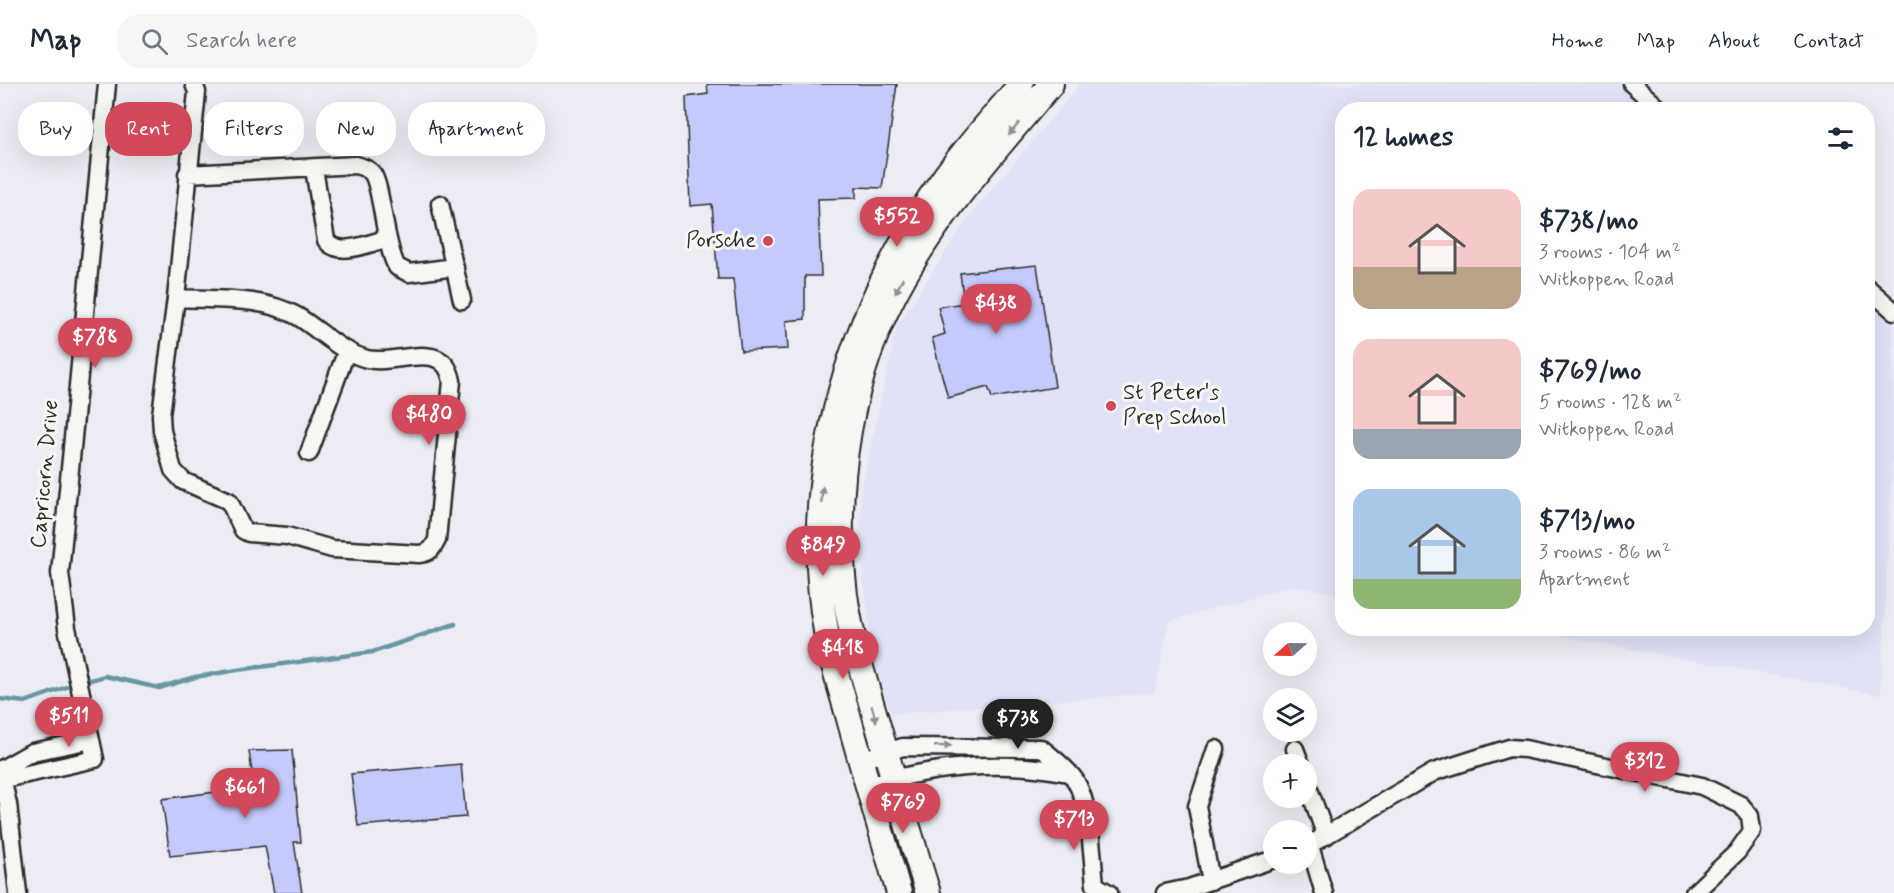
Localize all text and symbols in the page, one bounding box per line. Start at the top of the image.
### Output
search box [117,14,537,68]
text: Map [30,23,81,60]
icon: search [138,25,171,58]
text: Search here [186,27,297,55]
text: Home [1552,27,1604,55]
text: Map [1637,27,1675,55]
text: About [1708,27,1760,55]
text: Contact [1793,27,1864,55]
chip: Buy [18,102,93,156]
chip: Rent [105,102,192,156]
chip: Filters [204,102,304,156]
chip: New [316,102,396,156]
chip: Apartment [408,102,545,156]
one-way arrow [1008,121,1021,136]
text: 12 homes [1353,121,1453,155]
icon: filters [1824,122,1857,155]
pin: $552 [861,197,933,248]
text: $552 [874,203,920,230]
text: $738/mo [1539,205,1638,239]
icon: home [1401,213,1473,285]
place label: Porsche [686,227,756,255]
marker: Porsche [761,234,775,248]
text: 3 rooms · 104 m² [1539,239,1681,266]
text: Witkoppen Road [1539,266,1674,293]
one-way arrow [895,278,904,295]
pin: $438 [960,284,1032,335]
text: $438 [975,290,1017,317]
pin: $788 [59,318,131,369]
text: $788 [72,324,118,351]
text: $769/mo [1539,355,1641,389]
icon: home [1401,363,1473,435]
place label: St Peter's Prep School [1123,379,1226,432]
text: 5 rooms · 128 m² [1539,389,1682,416]
pin: $480 [393,395,465,446]
street label: Capricorn Drive [25,399,65,549]
marker: St Peter's Prep School [1104,399,1118,413]
text: $480 [406,401,452,428]
text: Witkoppen Road [1539,416,1674,443]
one-way arrow [817,486,827,505]
text: $713/mo [1539,505,1635,539]
icon: home [1401,513,1473,585]
pin: $849 [787,526,859,577]
text: $849 [800,532,846,559]
text: 3 rooms · 86 m² [1539,539,1671,566]
text: Apartment [1539,566,1630,593]
north arrow [1263,622,1317,676]
map controls [1263,622,1317,874]
pin: $418 [807,629,879,680]
text: $418 [822,635,864,662]
button: layers [1263,688,1317,742]
pin: $511 [33,697,105,748]
pin: $738 [982,699,1054,750]
text: $511 [49,703,89,730]
text: $738 [996,705,1040,732]
one-way arrow [870,706,879,724]
one-way arrow [933,742,952,751]
pin: $312 [1609,742,1681,793]
text: $312 [1624,748,1666,775]
button: + [1263,754,1317,808]
pin: $661 [209,768,281,819]
text: $661 [225,774,265,801]
pin: $769 [867,783,939,834]
text: $769 [880,789,926,816]
pin: $713 [1038,800,1110,851]
text: $713 [1054,806,1094,833]
button: − [1263,820,1317,874]

